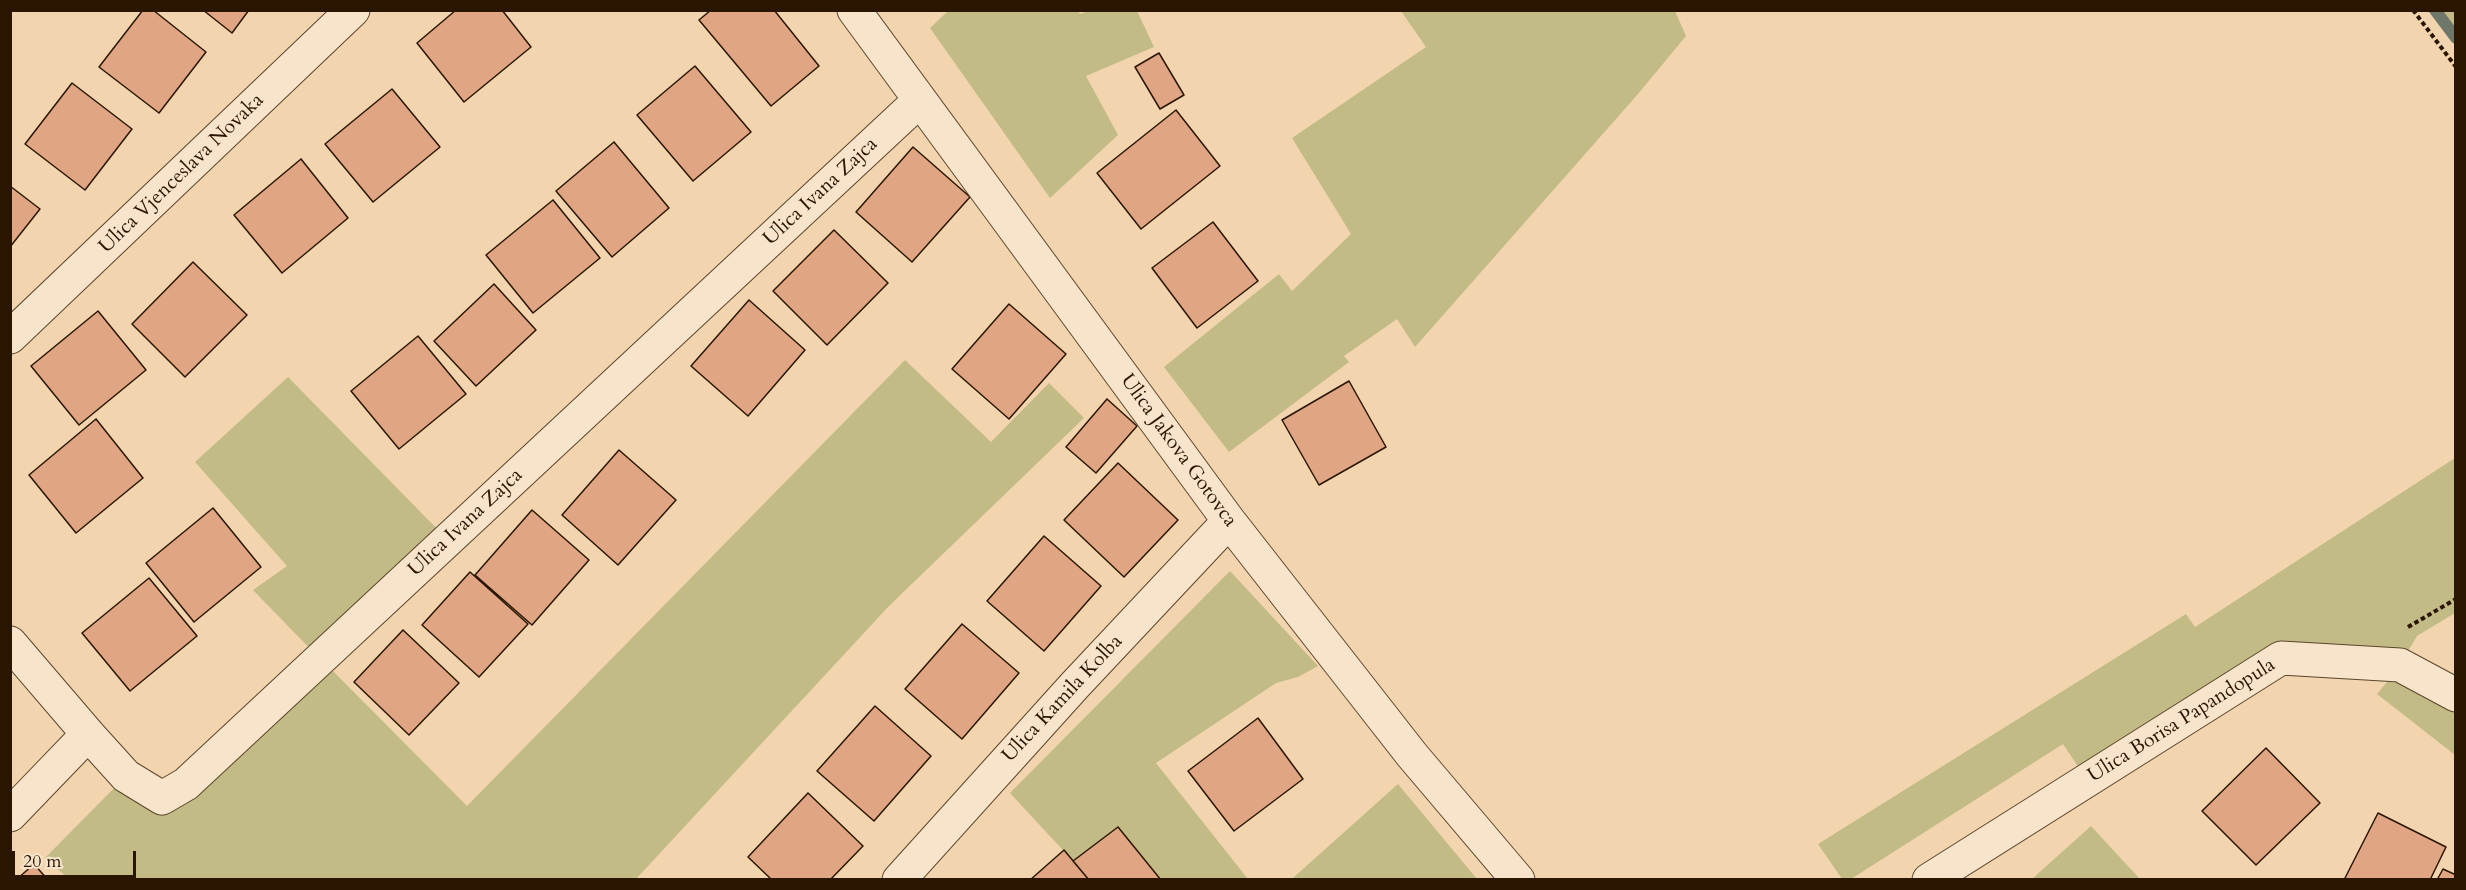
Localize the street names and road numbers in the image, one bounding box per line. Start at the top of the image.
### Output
street label: Ulica Vjenceslava Novaka [95,89,269,259]
street label: Ulica Ivana Zajca [759,133,883,251]
street label: Ulica Jakova Gotovca [1115,370,1241,532]
street label: Ulica Ivana Zajca [404,464,528,582]
street label: Ulica Kamila Kolba [998,630,1128,768]
street label: Ulica Borisa Papandopula [2084,654,2280,788]

